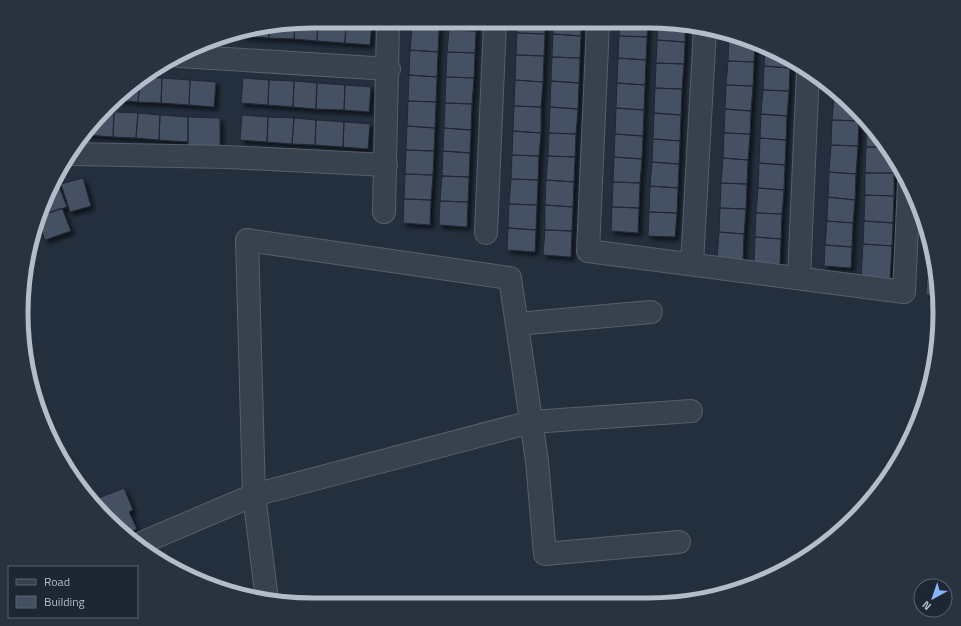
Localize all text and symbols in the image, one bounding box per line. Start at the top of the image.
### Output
legend [8,566,138,618]
text: Road [44,572,70,591]
north arrow [913,578,953,618]
text: Building [44,592,85,611]
text: N [919,597,935,614]

